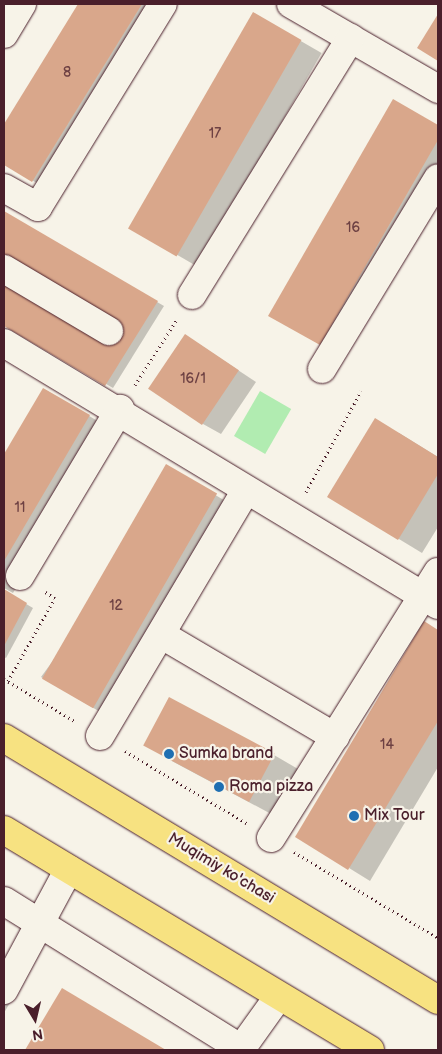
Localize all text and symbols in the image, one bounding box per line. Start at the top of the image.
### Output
house number: 8 [63,65,71,81]
house number: 17 [209,126,221,142]
house number: 16 [346,220,360,236]
house number: 16/1 [180,371,206,387]
house number: 11 [15,500,25,516]
house number: 12 [109,598,123,614]
house number: 14 [380,737,394,753]
place label: Sumka brand [179,744,273,764]
marker: Sumka brand [163,748,175,760]
place label: Roma pizza [229,777,313,797]
marker: Roma pizza [213,781,225,793]
place label: Mix Tour [364,806,425,826]
marker: Mix Tour [348,810,360,822]
street label: Muqimiy ko'chasi [164,829,278,909]
north arrow [10,994,60,1044]
text: N [31,1025,44,1044]

